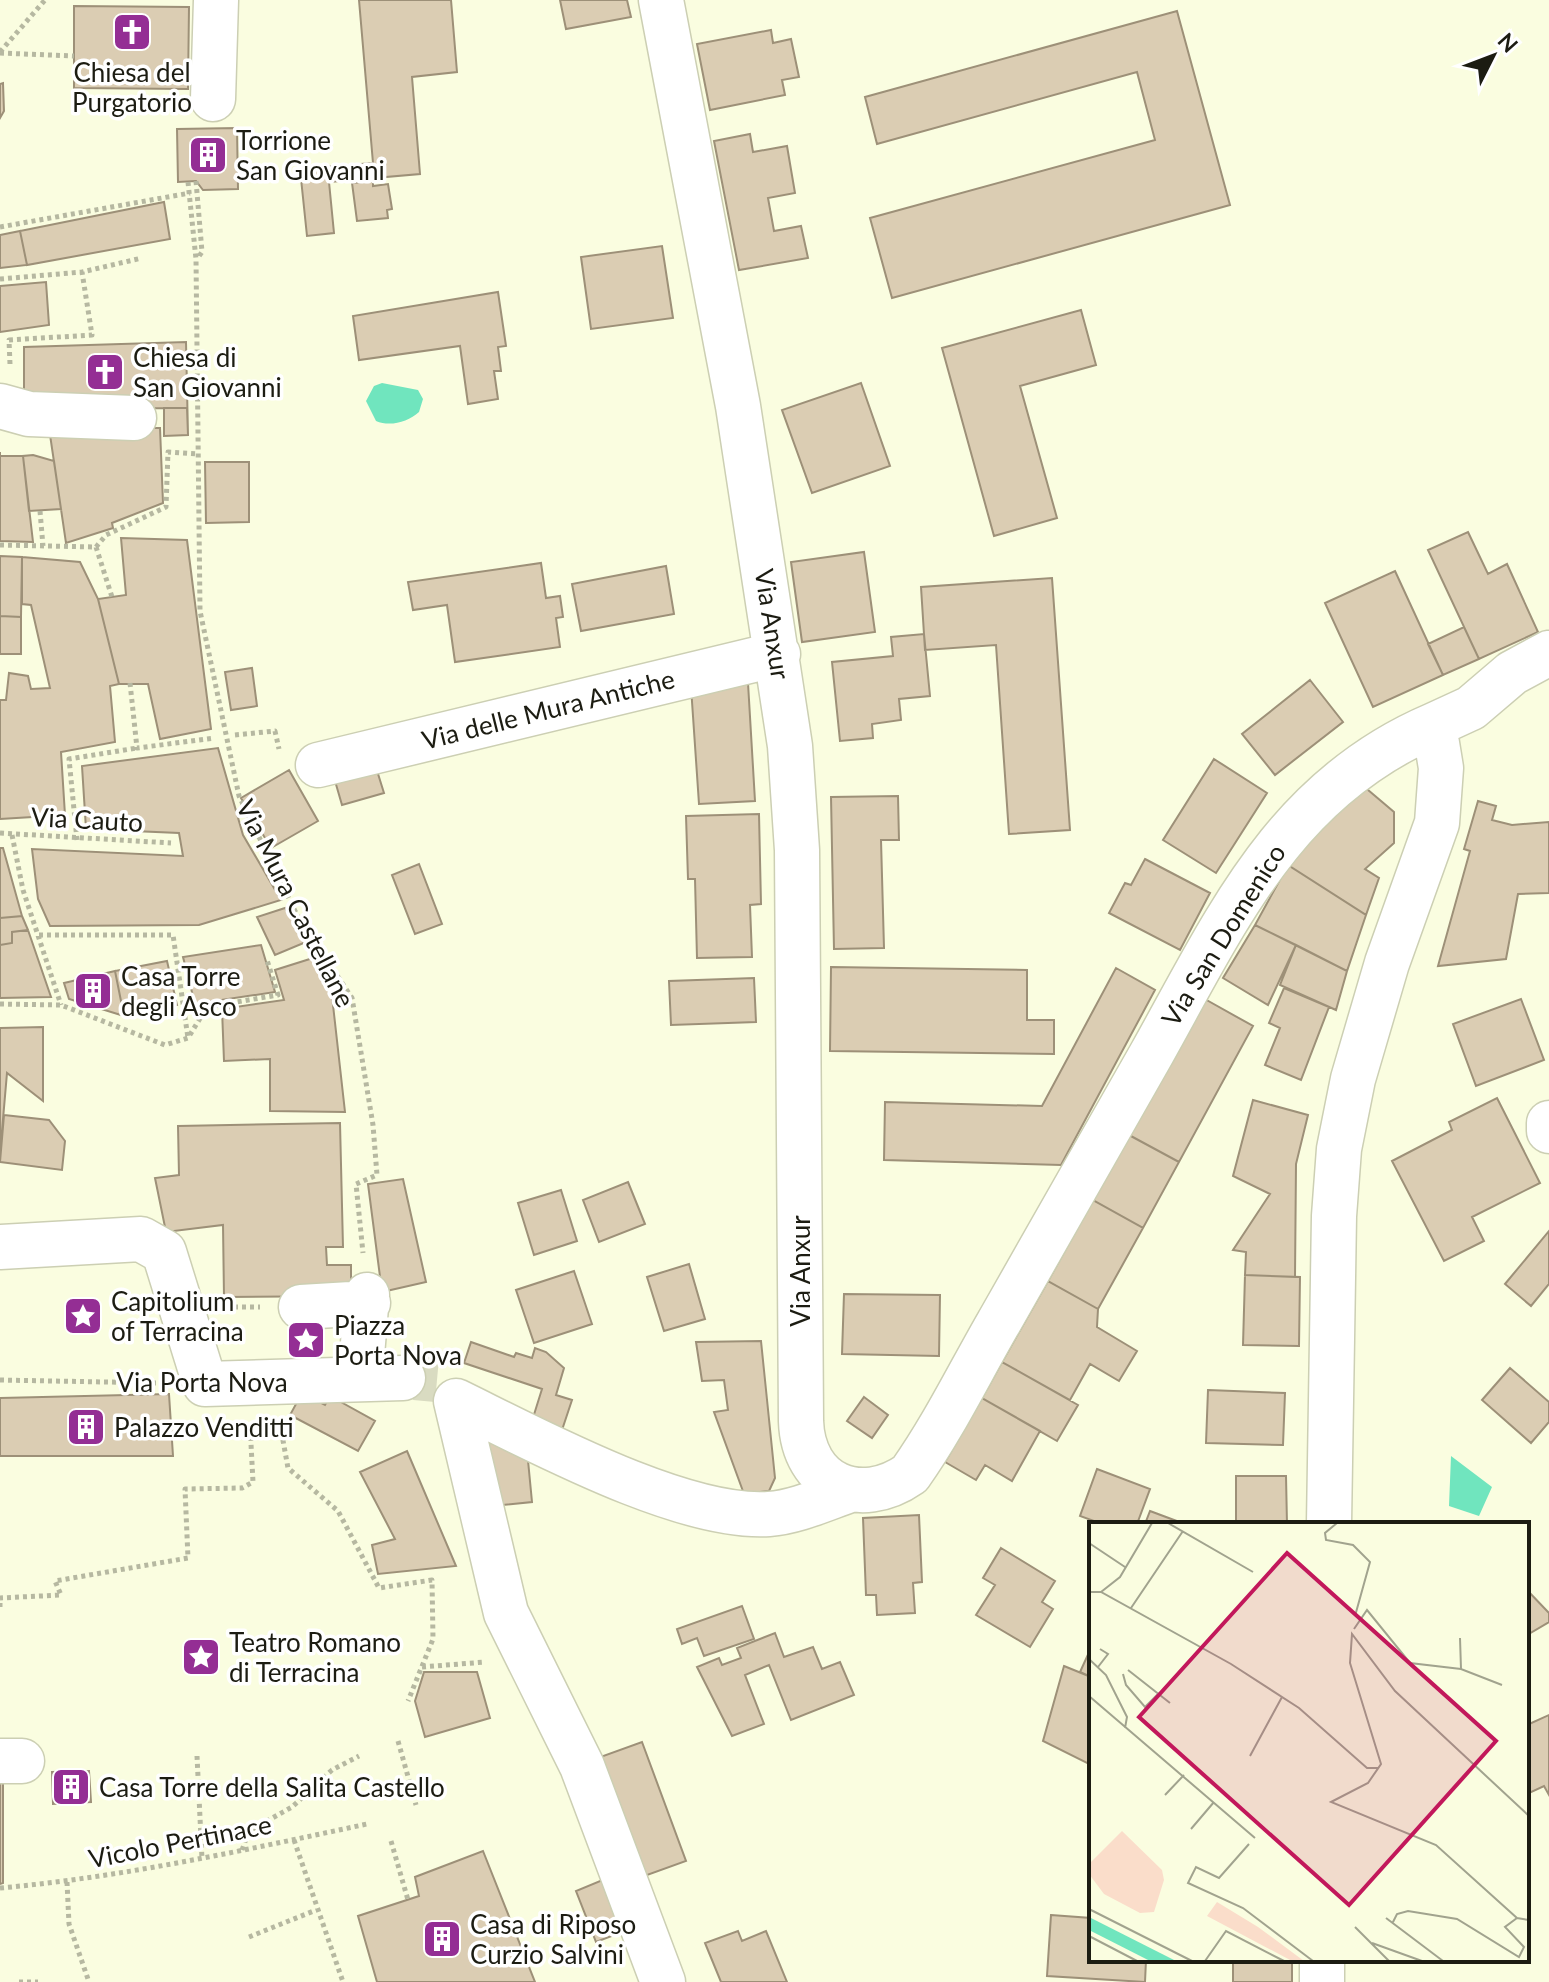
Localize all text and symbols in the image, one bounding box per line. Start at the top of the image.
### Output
church icon: Chiesa del Purgatorio [111,11,153,53]
north arrow [1453,16,1533,96]
text: N [1493,27,1524,58]
place label: Chiesa del Purgatorio [72,56,192,118]
place label: Torrione San Giovanni [236,124,385,186]
building icon: Torrione San Giovanni [187,134,229,176]
place label: Chiesa di San Giovanni [133,341,282,403]
church icon: Chiesa di San Giovanni [84,351,126,393]
street label: Via Anxur [748,566,798,682]
street label: Via delle Mura Antiche [418,662,678,756]
street label: Via Mura Castellane [230,794,362,1012]
street label: Via Cauto [30,800,144,838]
street label: Via San Domenico [1154,838,1292,1032]
place label: Casa Torre degli Asco [121,960,240,1022]
building icon: Casa Torre degli Asco [72,970,114,1012]
street label: Via Anxur [784,1215,816,1327]
place label: Capitolium of Terracina [111,1285,244,1347]
place icon: Capitolium of Terracina [62,1295,104,1337]
place label: Piazza Porta Nova [334,1309,462,1371]
place icon: Piazza Porta Nova [285,1319,327,1361]
street label: Via Porta Nova [116,1366,288,1398]
building icon: Palazzo Venditti [65,1406,107,1448]
place label: Palazzo Venditti [114,1411,294,1443]
inset map [1089,1522,1529,1962]
place label: Teatro Romano di Terracina [229,1626,401,1688]
place icon: Teatro Romano di Terracina [180,1636,222,1678]
building icon: Casa Torre della Salita Castello [50,1766,92,1808]
place label: Casa Torre della Salita Castello [99,1771,445,1803]
street label: Vicolo Pertinace [86,1808,274,1874]
place label: Casa di Riposo Curzio Salvini [470,1908,636,1970]
building icon: Casa di Riposo Curzio Salvini [421,1918,463,1960]

